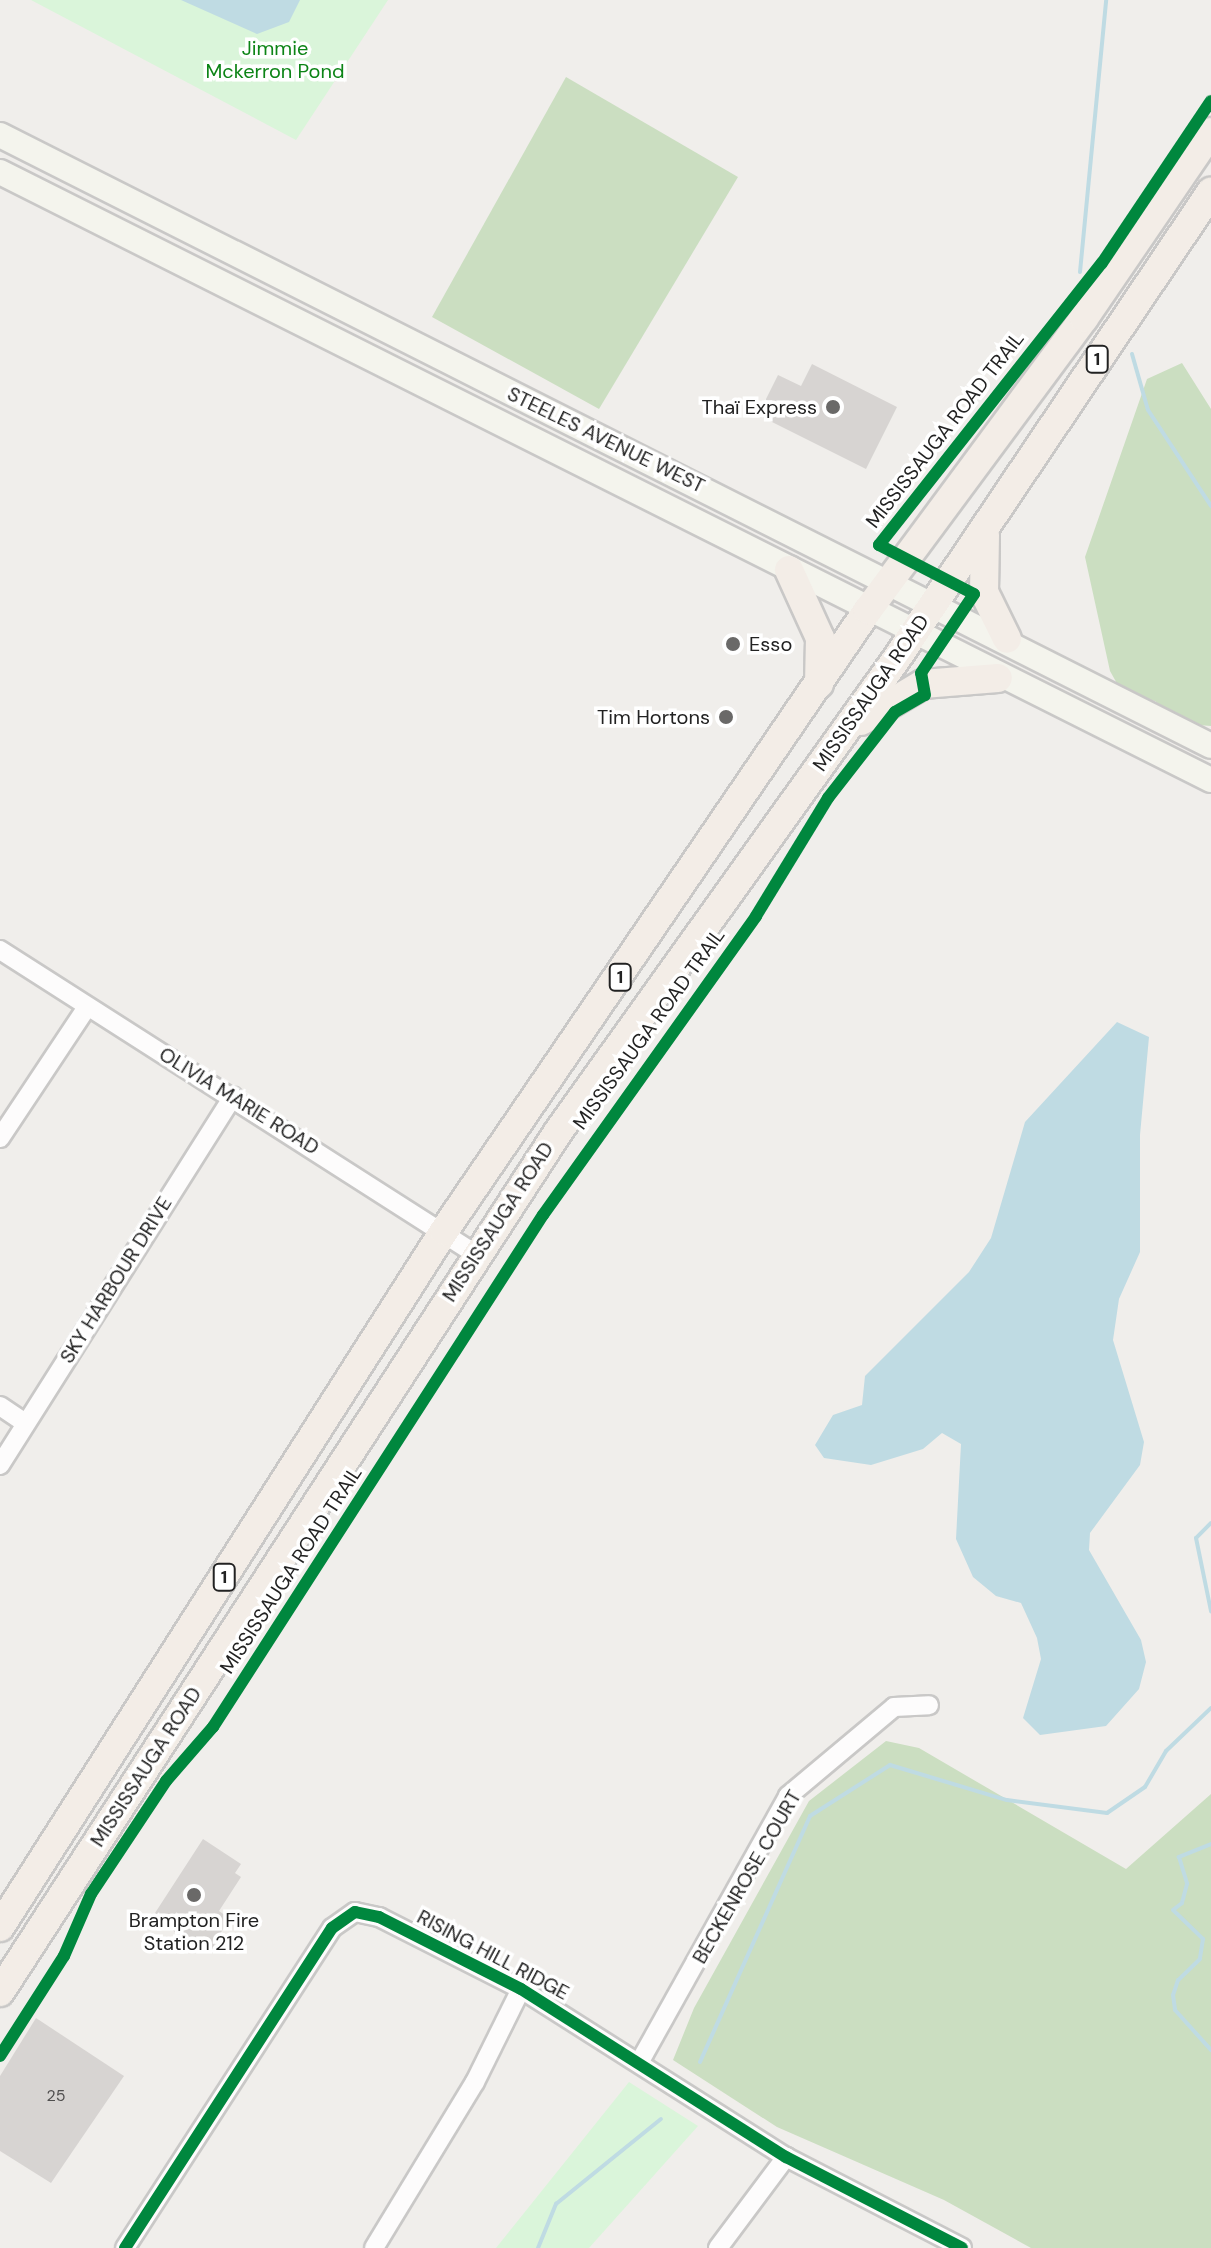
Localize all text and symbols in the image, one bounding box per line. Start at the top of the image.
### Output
park label: Jimmie Mckerron Pond [206,37,344,84]
street label: MISSISSAUGA ROAD TRAIL [861,327,1029,533]
road number: 1 [1085,345,1109,373]
street label: STEELES AVENUE WEST [503,382,709,498]
place label: Thaï Express [701,395,817,419]
marker: Thaï Express [824,398,842,416]
street label: MISSISSAUGA ROAD [808,610,934,776]
place label: Esso [749,632,792,656]
marker: Esso [724,635,742,653]
place label: Tim Hortons [597,705,710,729]
marker: Tim Hortons [717,708,735,726]
street label: MISSISSAUGA ROAD TRAIL [568,924,730,1134]
road number: 1 [608,963,632,991]
street label: OLIVIA MARIE ROAD [155,1042,323,1160]
street label: MISSISSAUGA ROAD [437,1138,559,1306]
street label: SKY HARBOUR DRIVE [55,1192,177,1368]
street label: MISSISSAUGA ROAD TRAIL [215,1462,367,1678]
road number: 1 [212,1563,236,1591]
street label: MISSISSAUGA ROAD [85,1683,207,1851]
street label: BECKENROSE COURT [688,1786,806,1968]
marker: Brampton Fire Station 212 [185,1886,203,1904]
street label: RISING HILL RIDGE [413,1905,573,2005]
place label: Brampton Fire Station 212 [129,1908,259,1955]
house number: 25 [47,2086,65,2106]

